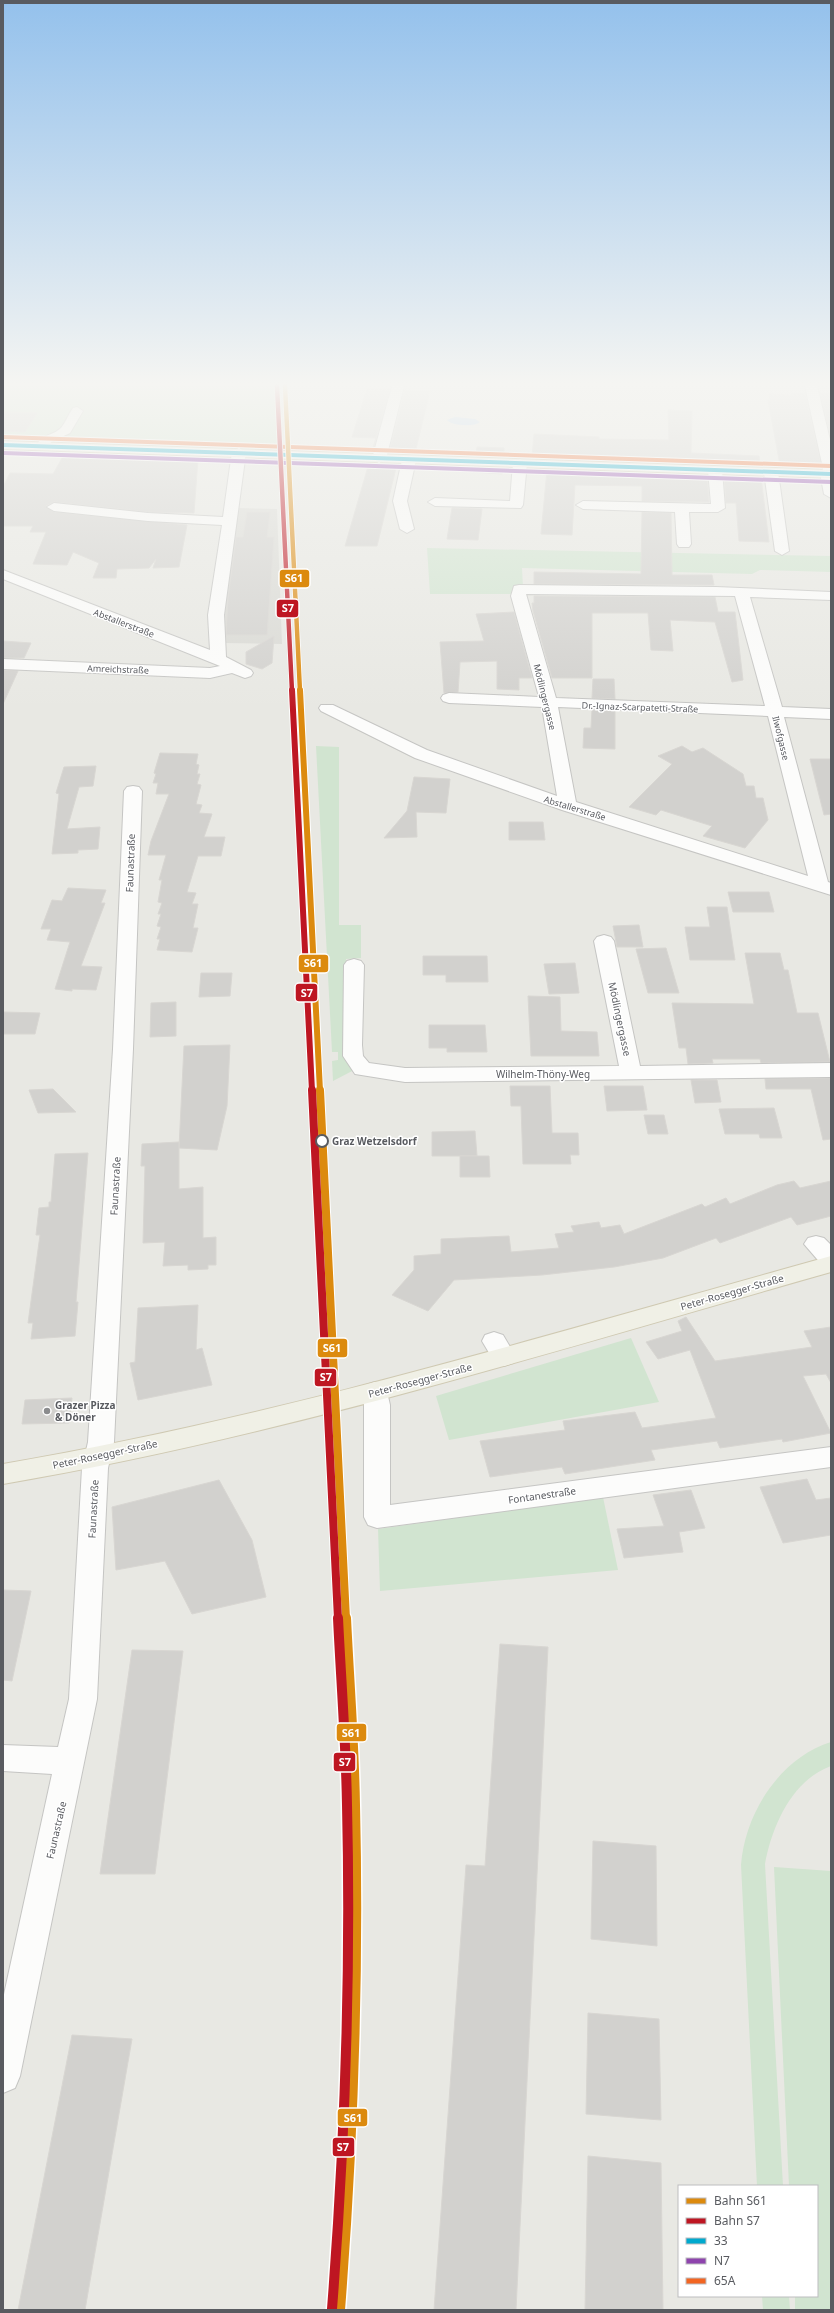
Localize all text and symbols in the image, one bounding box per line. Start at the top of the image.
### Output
line badge: S61 [279,569,310,588]
text: S61 [285,570,303,585]
line badge: S7 [276,599,299,618]
text: S7 [282,600,294,615]
street label: Abstallerstraße [92,605,156,641]
street label: Amreichstraße [87,661,149,677]
street label: Mödlingergasse [530,662,560,732]
street label: Dr.-Ignaz-Scarpatetti-Straße [581,698,699,716]
street label: Ilwofgasse [769,714,793,762]
street label: Abstallerstraße [542,792,608,824]
street label: Faunastraße [122,833,138,893]
line badge: S61 [298,954,329,973]
text: S61 [304,955,322,970]
street label: Mödlingergasse [605,981,635,1058]
line badge: S7 [295,983,318,1002]
text: S7 [301,985,313,1000]
street label: Wilhelm-Thöny-Weg [496,1067,590,1081]
marker: Graz Wetzelsdorf [315,1134,329,1148]
place label: Graz Wetzelsdorf [332,1134,418,1148]
street label: Faunastraße [106,1156,124,1216]
street label: Peter-Rosegger-Straße [679,1270,786,1313]
line badge: S61 [317,1338,348,1358]
text: S61 [323,1340,341,1355]
street label: Peter-Rosegger-Straße [367,1359,474,1401]
line badge: S7 [314,1368,337,1387]
text: S7 [320,1369,332,1384]
place label: Grazer Pizza & Döner [55,1398,116,1424]
marker: Grazer Pizza & Döner [42,1406,52,1416]
street label: Peter-Rosegger-Straße [51,1436,159,1472]
street label: Faunastraße [84,1479,102,1539]
street label: Fontanestraße [507,1483,577,1507]
line badge: S61 [336,1723,367,1742]
text: S61 [342,1725,360,1740]
line badge: S7 [333,1752,356,1772]
text: S7 [339,1754,351,1769]
street label: Faunastraße [43,1800,69,1860]
line badge: S61 [337,2108,368,2127]
text: S61 [344,2110,362,2125]
line badge: S7 [332,2137,355,2157]
text: S7 [337,2139,349,2154]
legend [678,2185,818,2297]
text: Bahn S61 [714,2192,767,2209]
text: Bahn S7 [714,2212,760,2229]
text: 33 [714,2232,728,2249]
text: N7 [714,2252,730,2269]
text: 65A [714,2272,736,2289]

